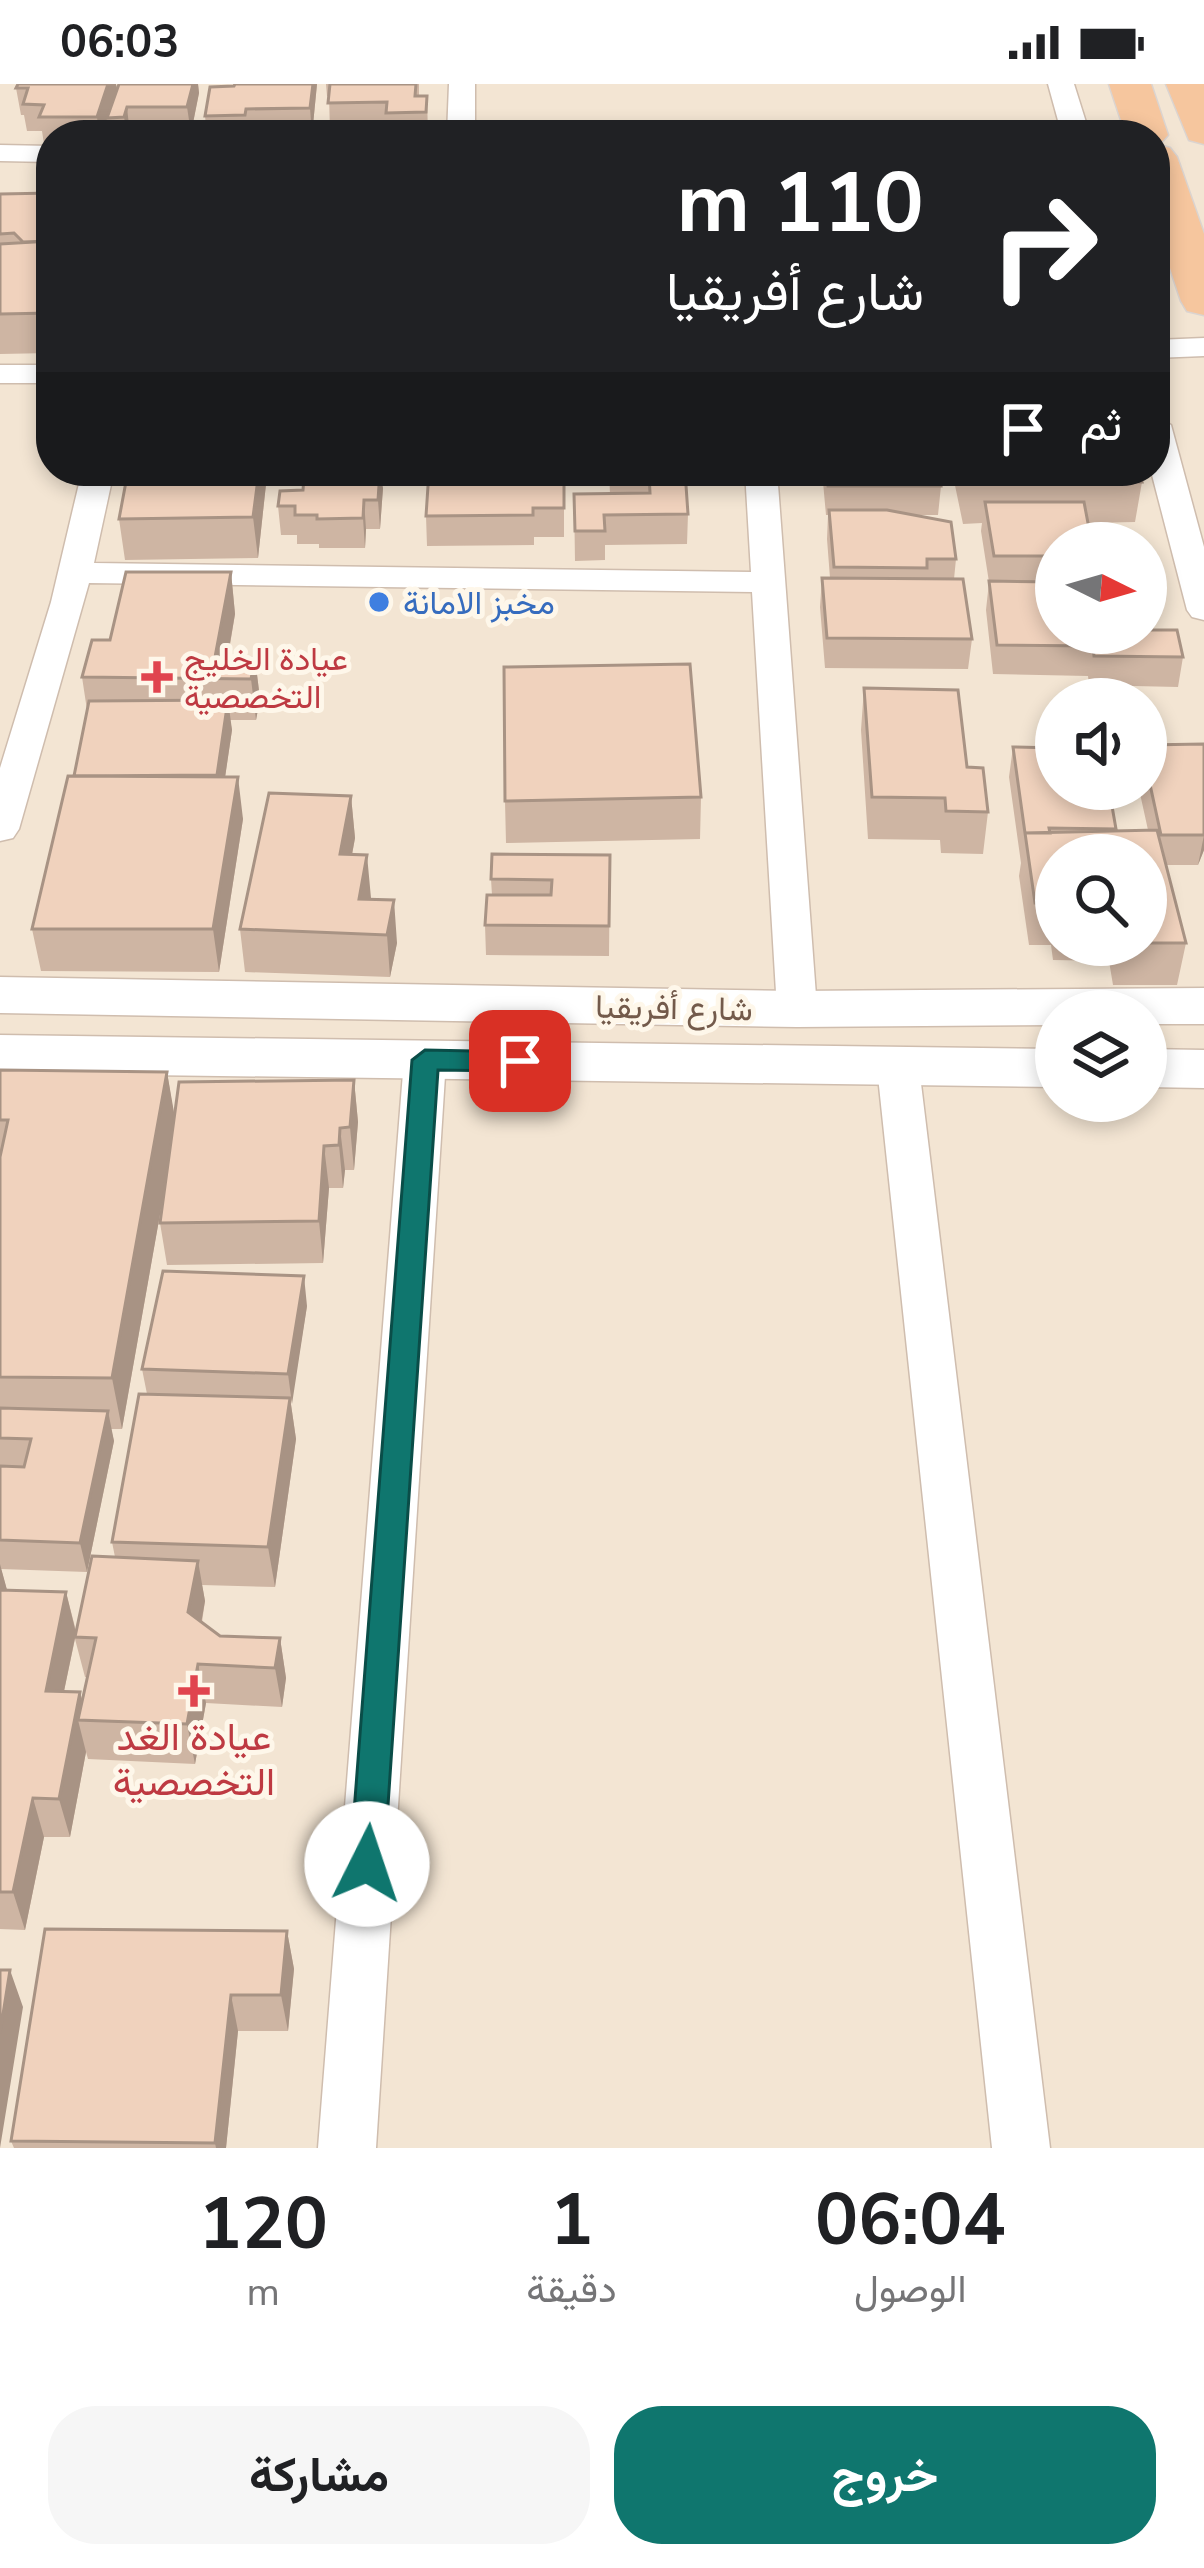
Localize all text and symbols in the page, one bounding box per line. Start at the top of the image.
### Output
text: 06:03 [60,12,179,73]
text: 110 m [676,146,924,261]
icon: right [966,168,1122,324]
text: شارع أفريقيا [666,255,924,329]
text: ثم [1080,395,1122,456]
icon: arrive [990,396,1056,462]
north arrow [1035,522,1167,654]
map controls [1035,522,1167,1122]
place label: مخبز الامانة [403,581,555,626]
marker: مخبز الامانة [366,589,392,615]
place label: عيادة الخليج التخصصية [184,637,348,720]
marker: عيادة الخليج التخصصية [141,661,173,693]
button: sound [1035,678,1167,810]
button: search [1035,834,1167,966]
street label: شارع أفريقيا [595,985,753,1032]
button: layers [1035,990,1167,1122]
pin [469,1010,571,1112]
icon: arrive [487,1028,553,1094]
marker: عيادة الغد التخصصية [178,1675,210,1707]
place label: عيادة الغد التخصصية [113,1711,275,1809]
position arrow [304,1801,430,1927]
text: 1 [550,2171,593,2269]
text: 06:04 [815,2171,1006,2269]
text: 120 [198,2175,328,2273]
text: دقيقة [526,2263,617,2316]
text: الوصول [854,2263,967,2316]
text: m [247,2266,280,2319]
button: مشاركة [48,2406,590,2544]
button: خروج [614,2406,1156,2544]

